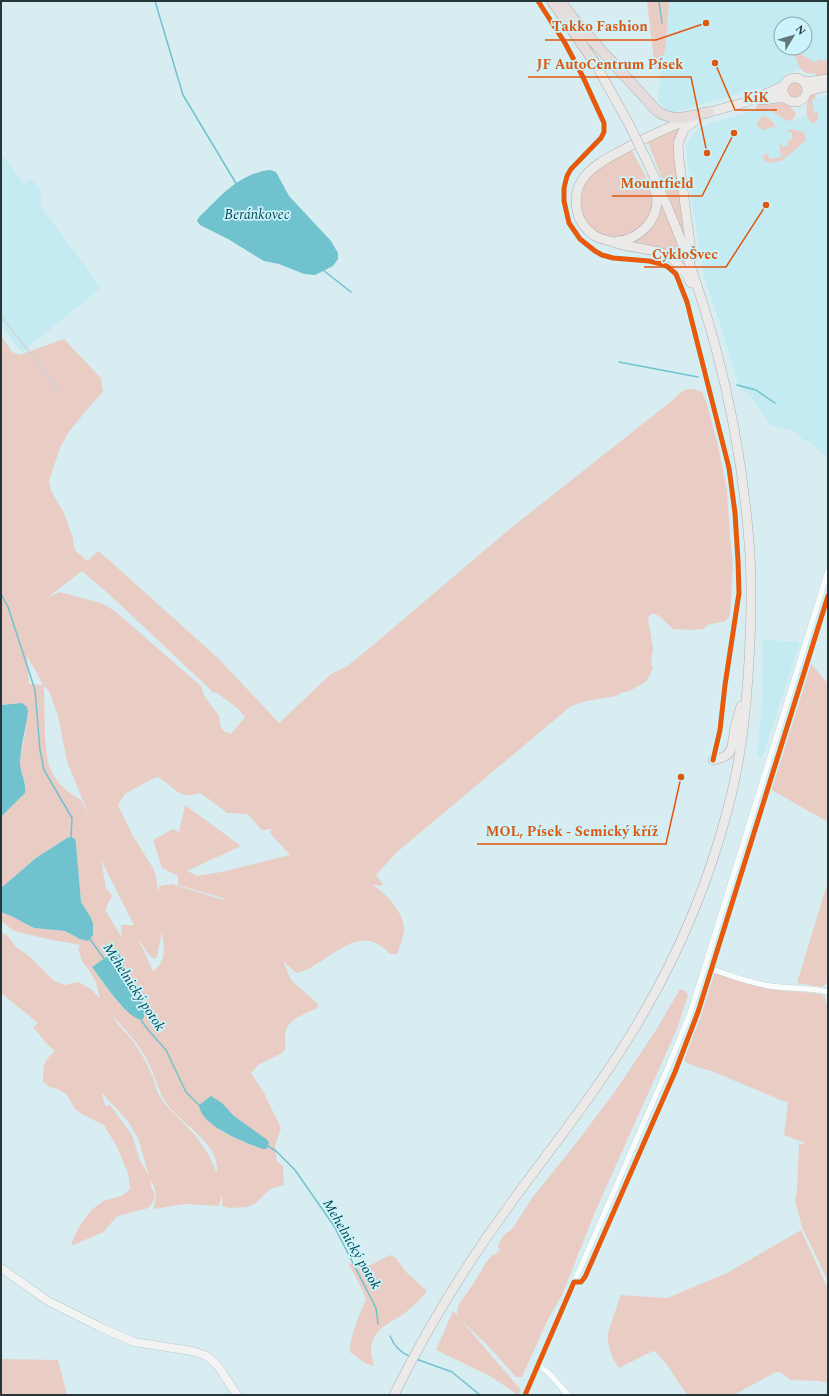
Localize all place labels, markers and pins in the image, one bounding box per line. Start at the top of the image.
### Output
callout: Takko Fashion [545,14,656,40]
callout: JF AutoCentrum Písek [528,51,691,77]
callout: KiK [735,84,777,110]
callout: Mountfield [612,170,702,196]
callout: CykloŠvec [644,241,726,267]
callout: MOL, Písek - Semický kříž [477,818,666,844]

